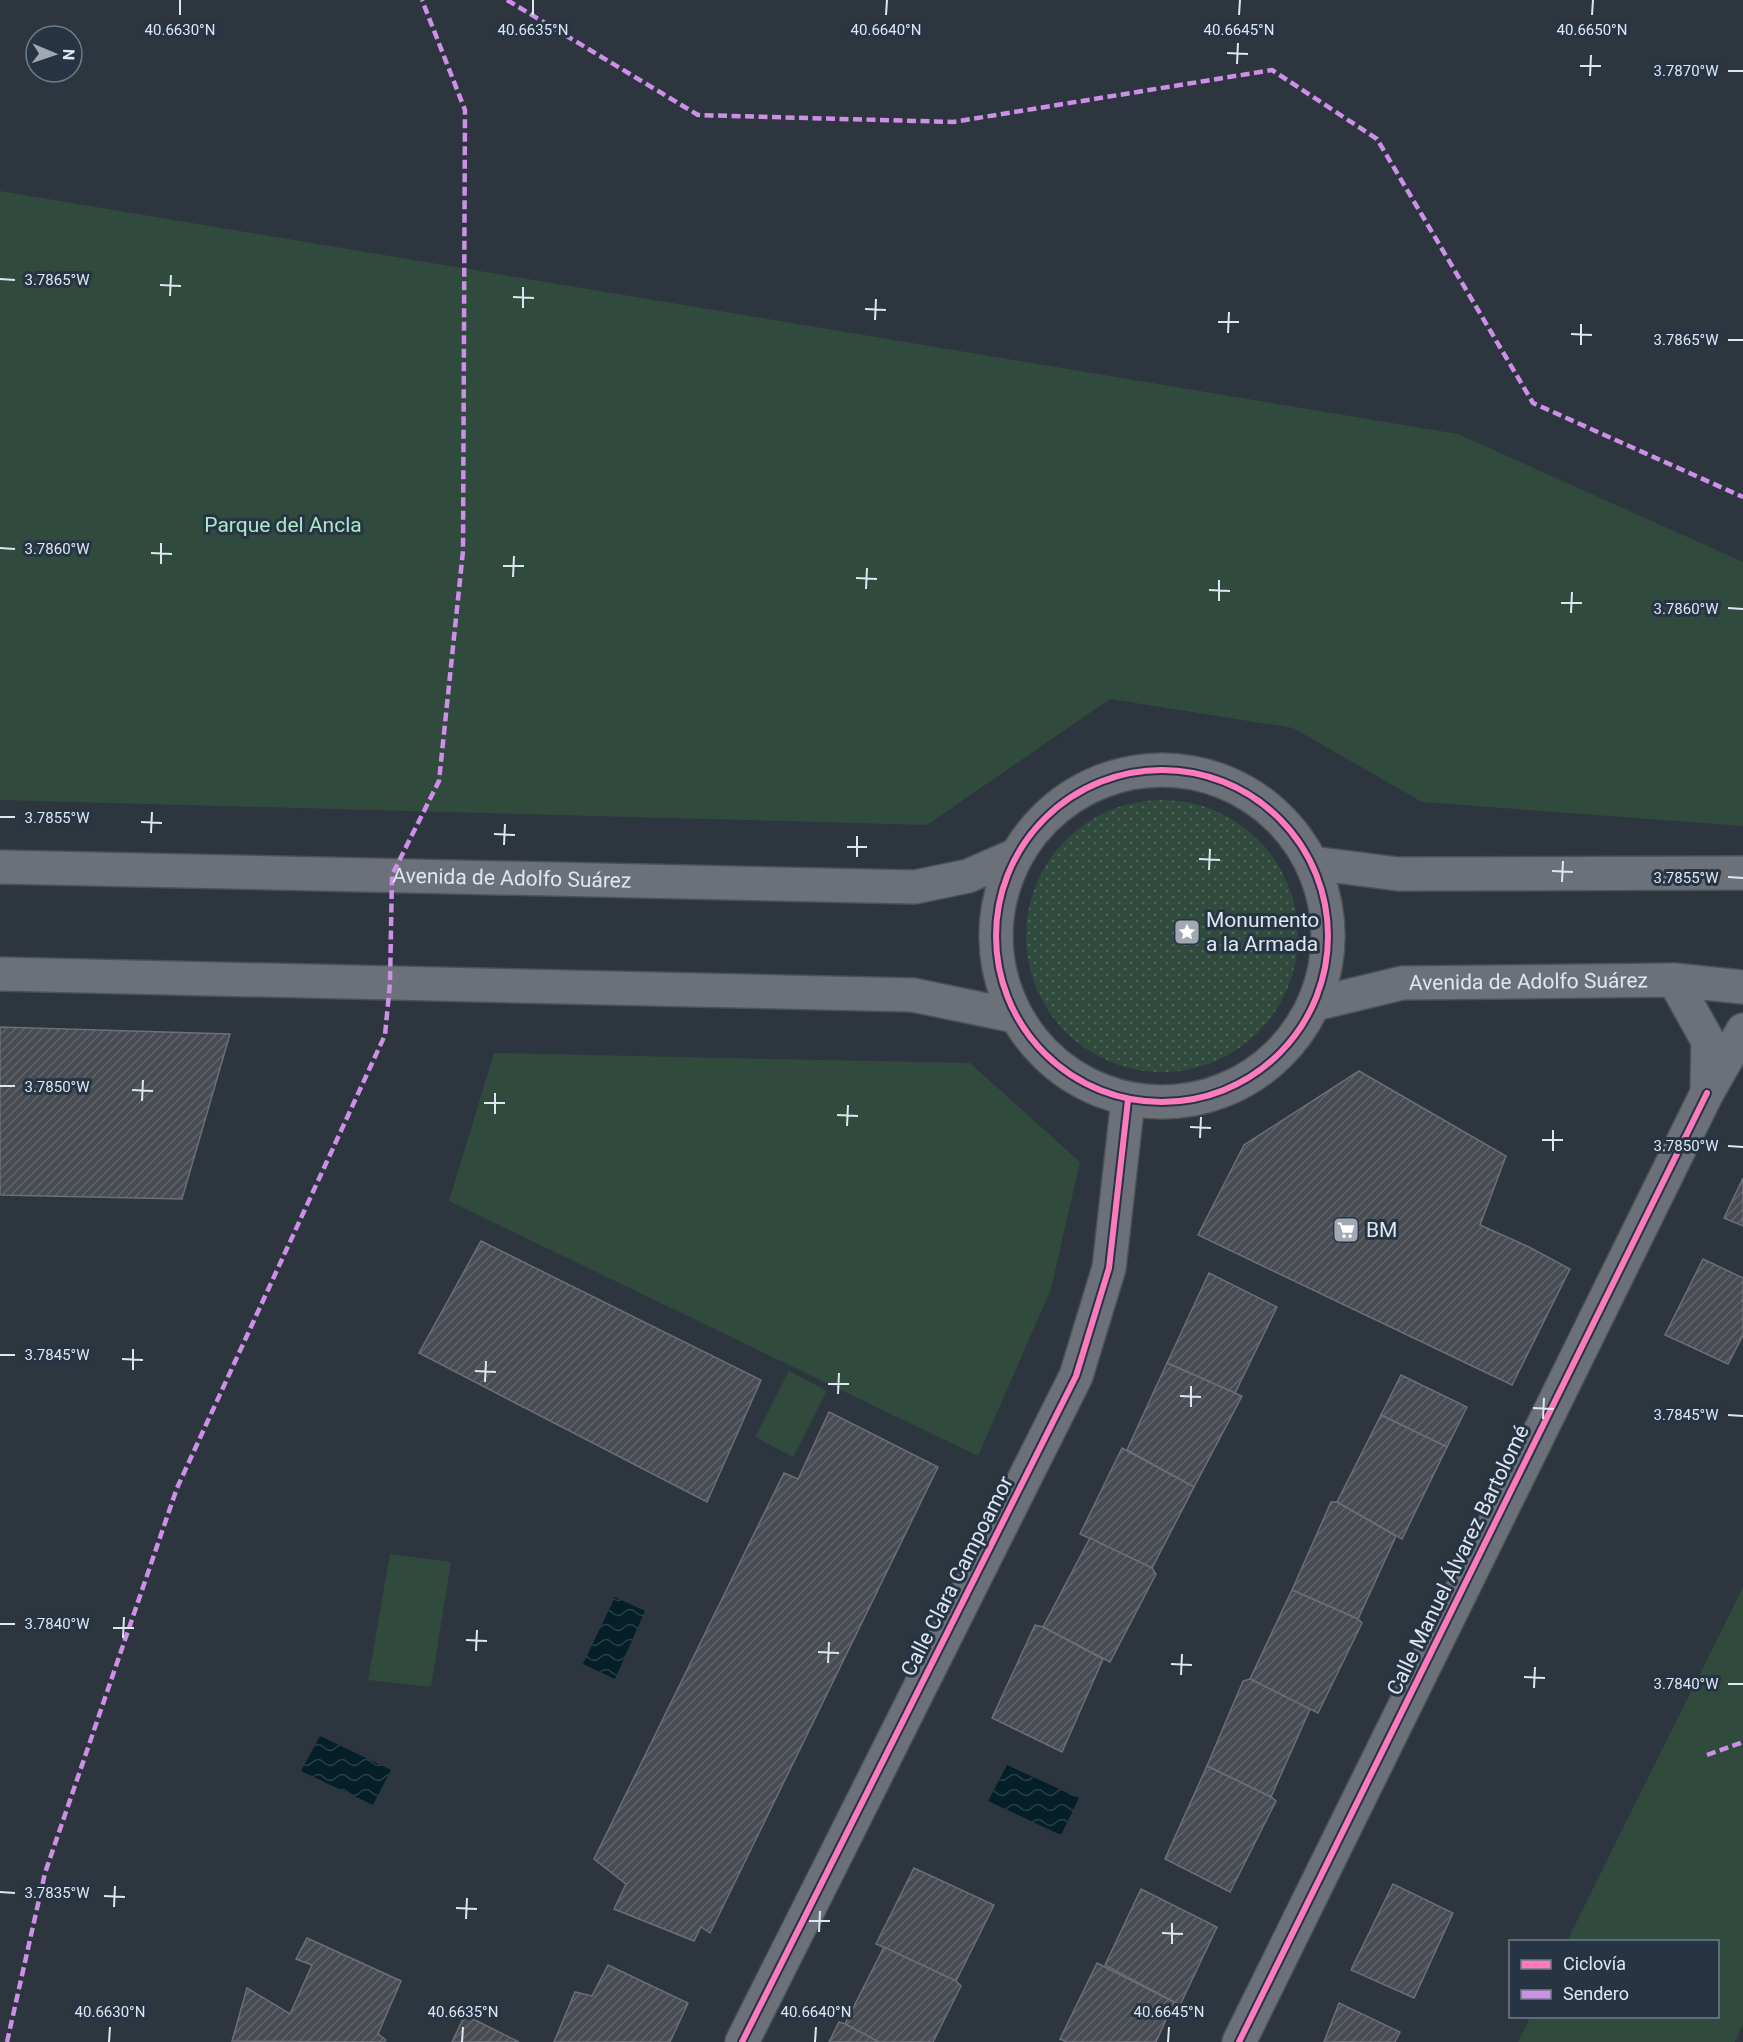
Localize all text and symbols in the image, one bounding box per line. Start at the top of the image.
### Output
text: 40.6630°N [145,21,215,39]
text: 40.6635°N [498,21,568,39]
text: 40.6640°N [851,21,921,39]
text: 40.6645°N [1204,21,1274,39]
text: 40.6650°N [1557,21,1627,39]
north arrow [24,24,84,84]
text: N [59,49,78,60]
text: 3.7870°W [1653,62,1719,80]
text: 3.7865°W [24,271,90,289]
text: 3.7865°W [1653,331,1719,349]
park label: Parque del Ancla [204,513,362,537]
text: 3.7860°W [24,540,90,558]
text: 3.7860°W [1653,600,1719,618]
text: 3.7855°W [24,809,90,827]
street label: Avenida de Adolfo Suárez [392,864,632,893]
text: 3.7855°W [1653,869,1719,887]
place label: Monumento a la Armada [1206,908,1319,956]
place icon: Monumento a la Armada [1172,917,1202,947]
street label: Avenida de Adolfo Suárez [1409,968,1648,995]
text: 3.7850°W [24,1078,90,1096]
text: 3.7850°W [1653,1137,1719,1155]
supermarket icon: BM [1331,1215,1361,1245]
place label: BM [1366,1218,1397,1242]
text: 3.7845°W [24,1346,90,1364]
text: 3.7845°W [1653,1406,1719,1424]
street label: Calle Manuel Álvarez Bartolomé [1382,1421,1534,1699]
street label: Calle Clara Campoamor [896,1472,1018,1680]
text: 3.7840°W [24,1615,90,1633]
text: 3.7840°W [1653,1675,1719,1693]
text: 3.7835°W [24,1884,90,1902]
legend [1509,1940,1719,2018]
text: Ciclovía [1563,1953,1626,1974]
text: Sendero [1563,1983,1629,2004]
text: 40.6630°N [75,2003,145,2021]
text: 40.6635°N [428,2003,498,2021]
text: 40.6640°N [781,2003,851,2021]
text: 40.6645°N [1134,2003,1204,2021]

